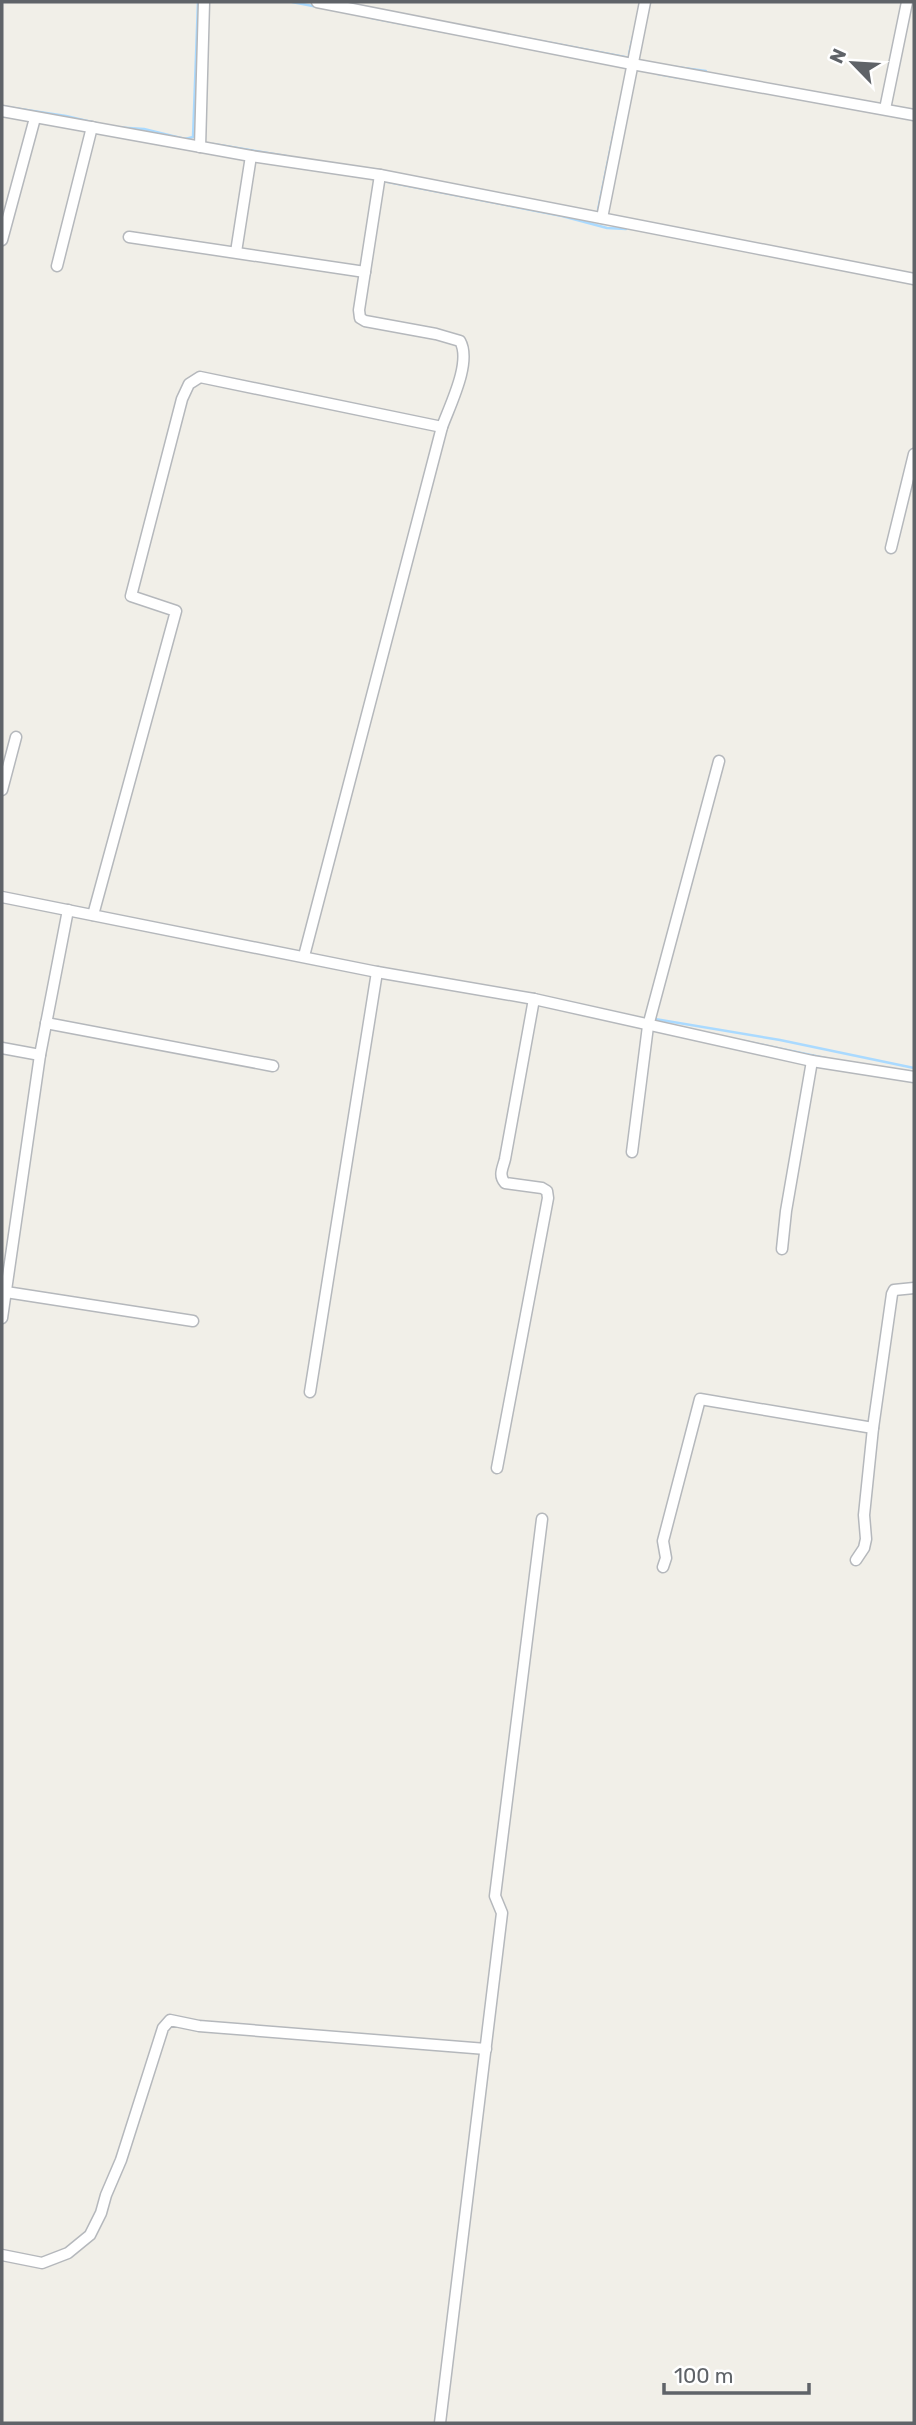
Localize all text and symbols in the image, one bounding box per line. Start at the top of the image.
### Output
north arrow [818,28,888,98]
text: N [825,45,851,67]
scale bar [664,2352,809,2396]
text: 100 m [674,2363,733,2388]

